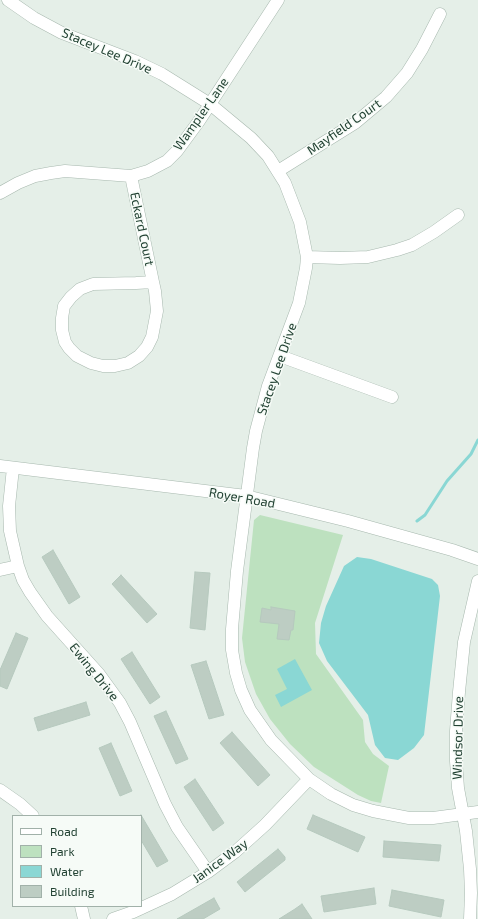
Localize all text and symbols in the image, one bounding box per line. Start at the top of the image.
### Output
street label: Stacey Lee Drive [59,25,155,77]
street label: Wampler Lane [170,74,232,154]
street label: Mayfield Court [304,96,384,158]
street label: Eckard Court [127,191,157,267]
street label: Stacey Lee Drive [254,321,300,417]
street label: Royer Road [208,484,276,512]
street label: Ewing Drive [66,640,122,704]
street label: Windsor Drive [449,696,467,780]
legend [12,815,142,907]
text: Road [50,824,78,838]
street label: Janice Way [189,836,251,886]
text: Park [50,844,75,858]
text: Water [50,864,84,878]
text: Building [50,884,94,898]

